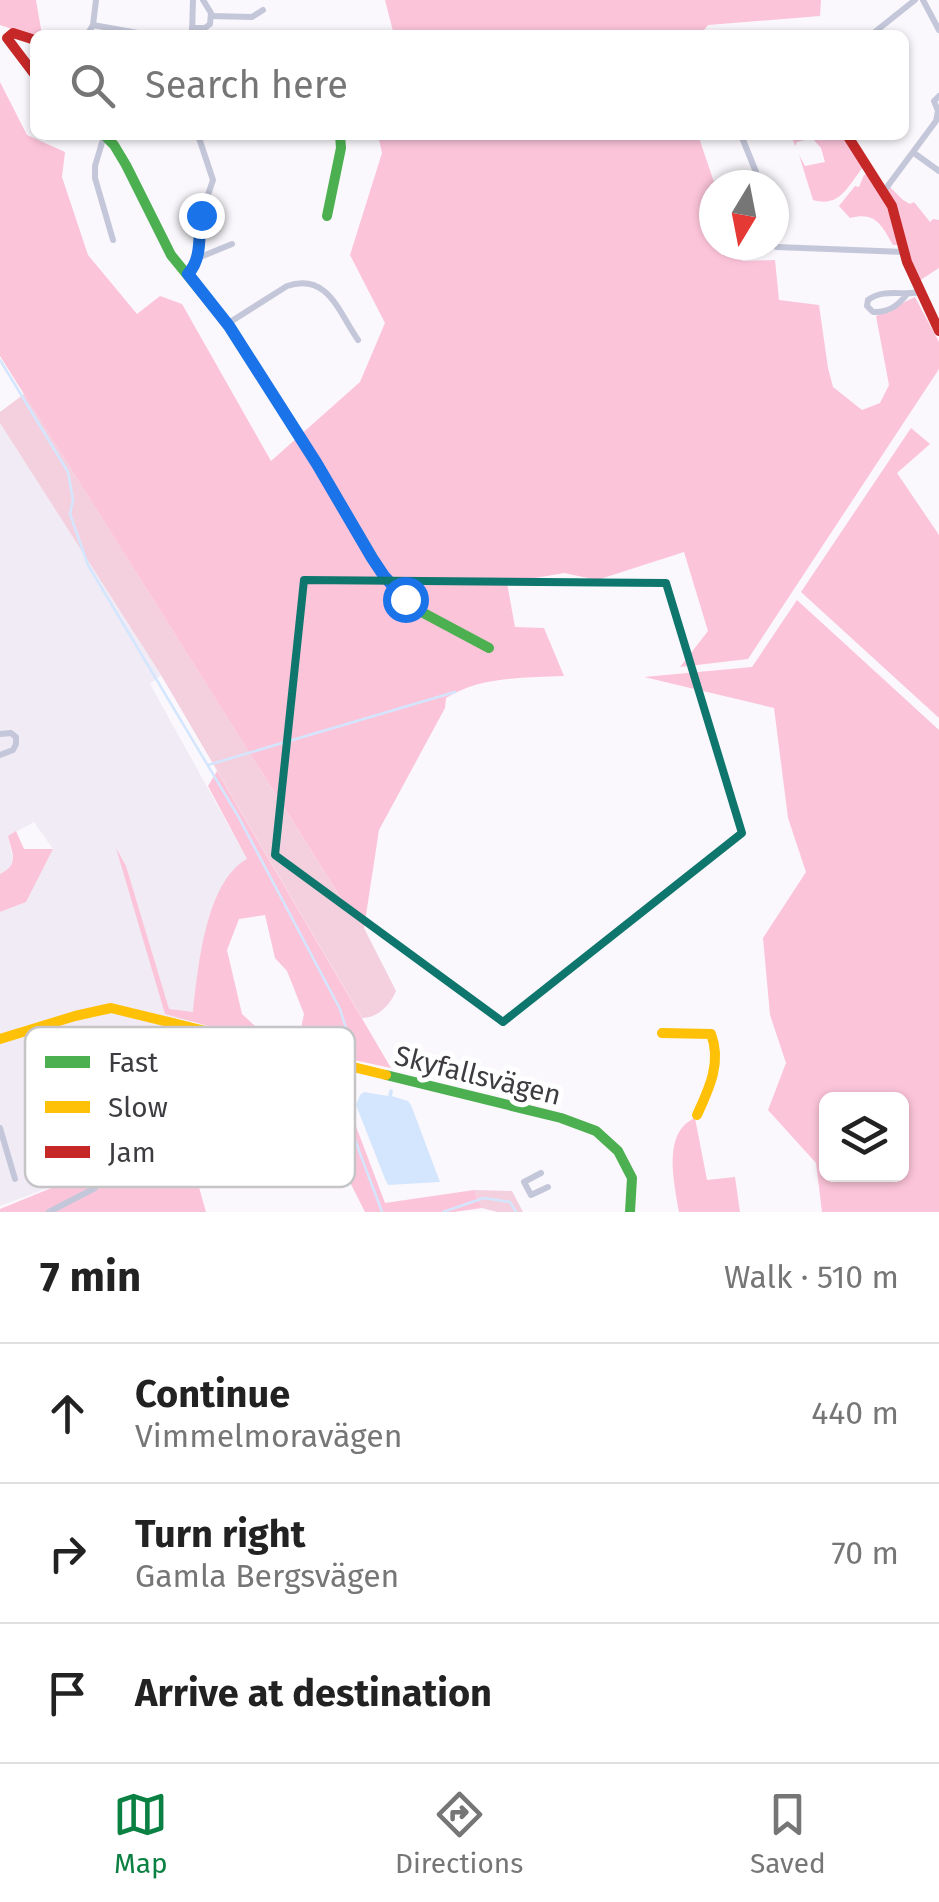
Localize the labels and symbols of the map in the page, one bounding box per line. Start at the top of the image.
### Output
north arrow [699,170,789,260]
route end [179,193,225,239]
route start [383,577,429,623]
legend [25,1027,355,1187]
street label: Skyfallsvägen [391,1039,564,1112]
text: Fast [108,1046,159,1079]
text: Slow [108,1091,168,1124]
text: Jam [108,1136,156,1169]

